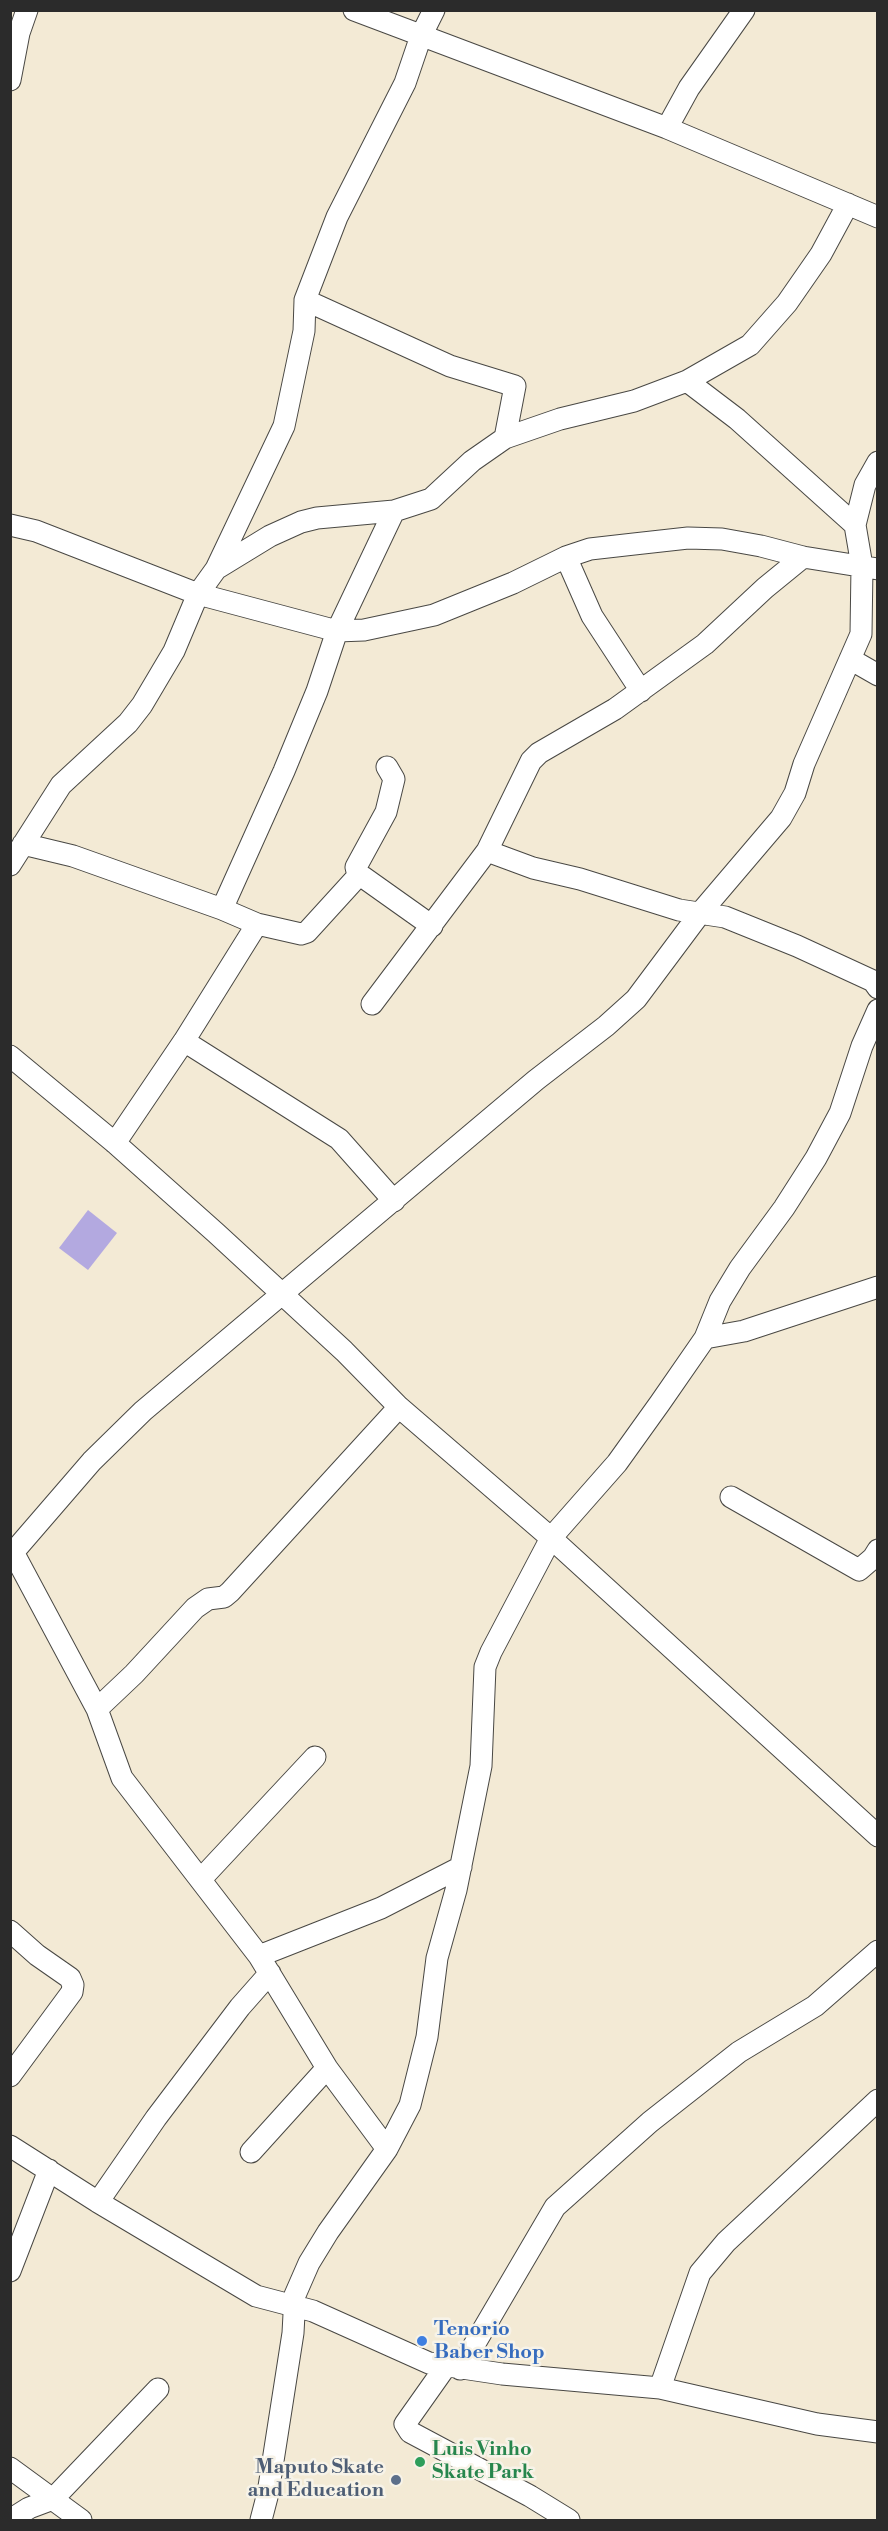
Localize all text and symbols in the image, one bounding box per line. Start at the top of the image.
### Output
place label: Tenorio Baber Shop [434,2318,545,2365]
marker: Tenorio Baber Shop [415,2334,429,2348]
place label: Luis Vinho Skate Park [432,2438,534,2485]
marker: Luis Vinho Skate Park [413,2455,427,2469]
place label: Maputo Skate and Education [248,2456,384,2503]
marker: Maputo Skate and Education [389,2473,403,2487]

